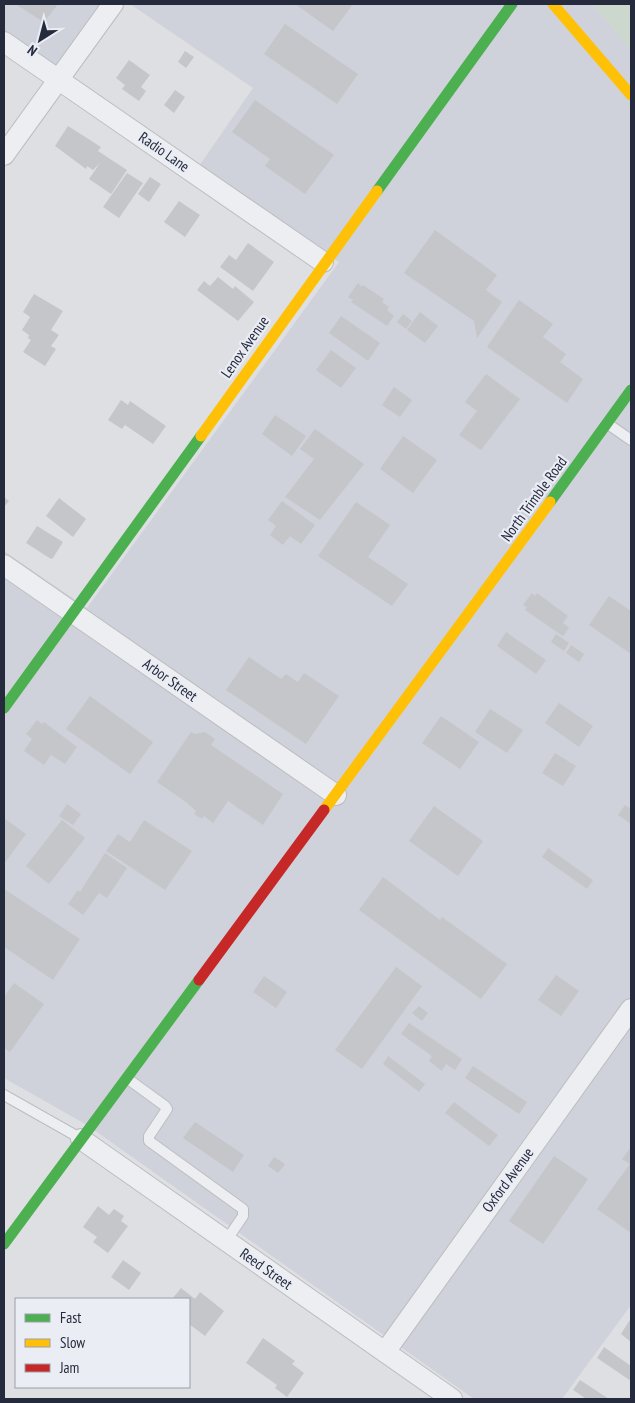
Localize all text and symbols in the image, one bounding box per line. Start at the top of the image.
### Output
north arrow [15,15,65,65]
text: N [24,41,41,60]
street label: Radio Lane [135,127,193,176]
street label: Lenox Avenue [216,312,273,381]
street label: North Trimble Road [496,453,571,545]
street label: Arbor Street [139,654,201,705]
street label: Oxford Avenue [478,1144,537,1216]
street label: Reed Street [236,1244,296,1293]
legend [15,1298,190,1388]
text: Fast [60,1308,81,1327]
text: Slow [60,1333,85,1352]
text: Jam [59,1358,79,1377]

